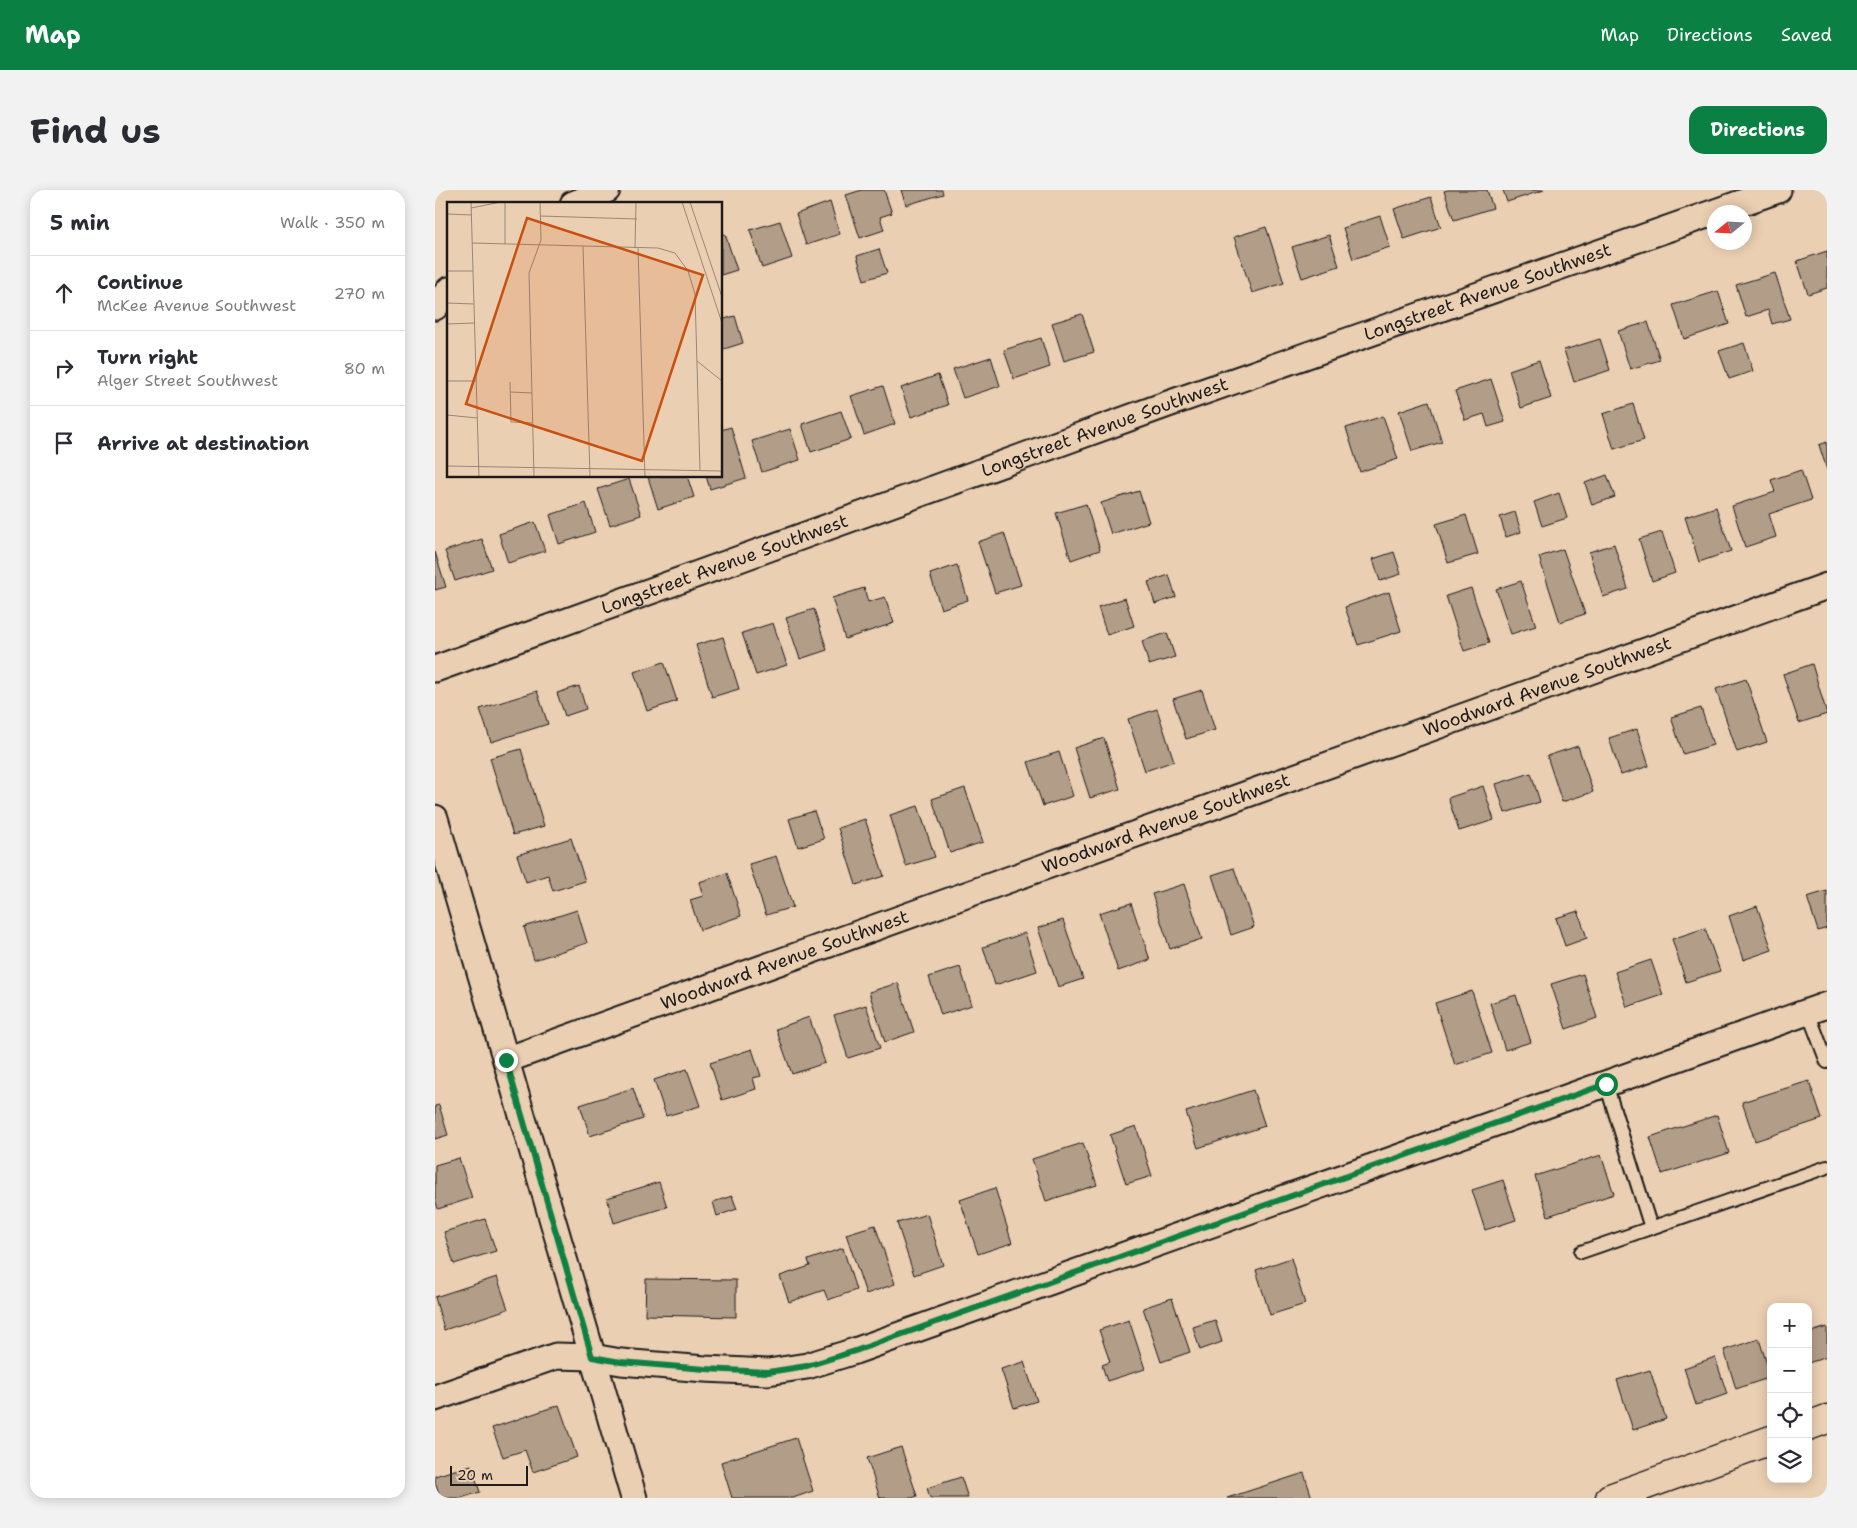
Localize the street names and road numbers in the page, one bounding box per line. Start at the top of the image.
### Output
street label: Longstreet Avenue Southwest [1360,237,1615,346]
street label: Longstreet Avenue Southwest [978,372,1231,483]
street label: Longstreet Avenue Southwest [598,509,851,620]
street label: Woodward Avenue Southwest [1420,631,1675,742]
street label: Woodward Avenue Southwest [1038,768,1293,879]
street label: Woodward Avenue Southwest [657,904,912,1016]

